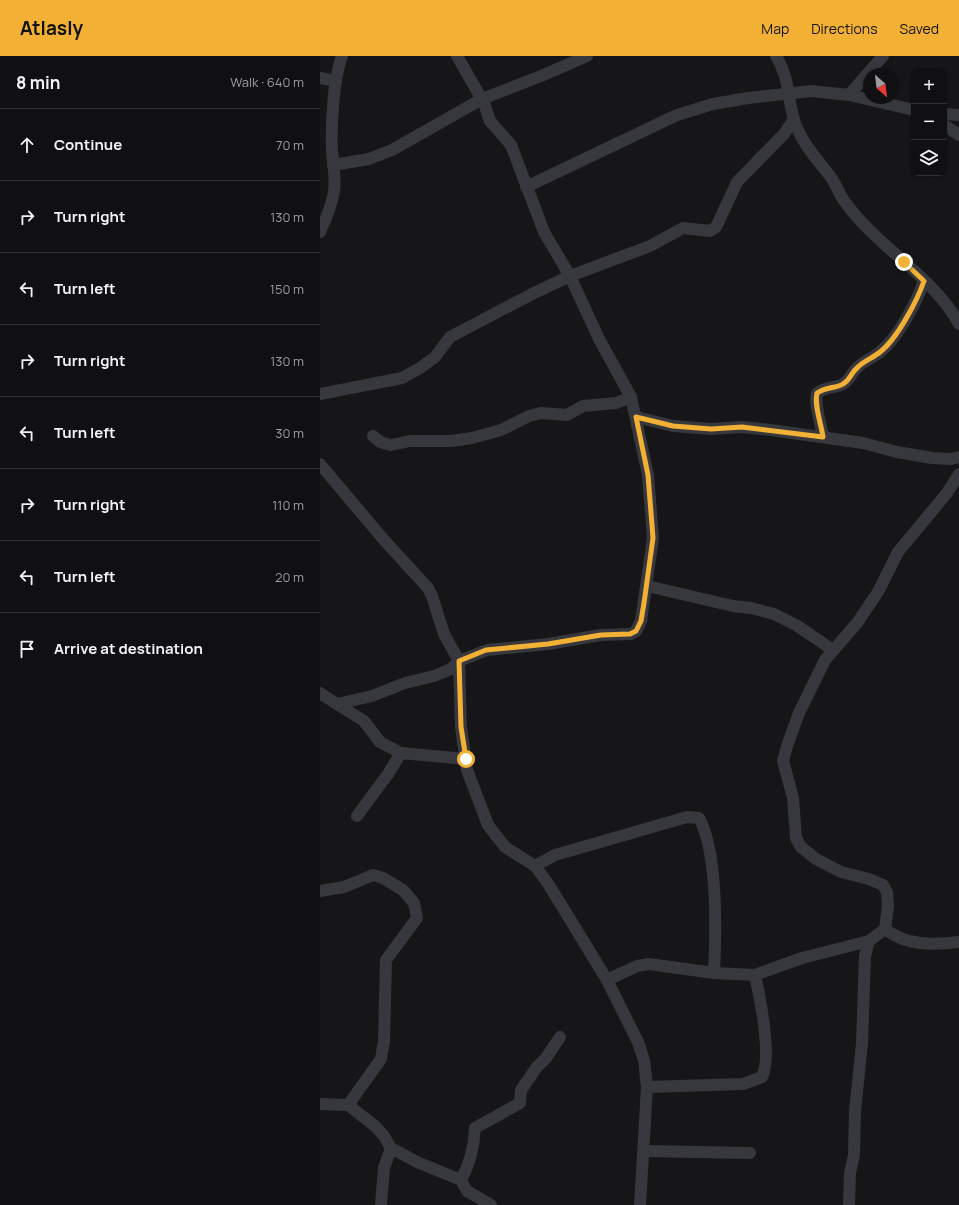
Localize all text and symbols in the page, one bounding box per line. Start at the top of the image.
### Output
text: Atlasly [20,15,83,41]
text: Map [761,19,789,38]
text: Directions [811,19,878,38]
text: Saved [900,19,939,38]
north arrow [863,68,899,104]
map controls [911,68,947,176]
button: + [911,68,947,104]
text: 8 min [16,71,61,94]
text: Walk · 640 m [230,73,304,91]
button: − [911,104,947,140]
icon: ahead [16,134,38,156]
text: Continue [54,134,122,155]
text: 70 m [276,136,304,154]
button: layers [911,140,947,176]
icon: right [16,206,38,228]
text: Turn right [54,206,125,227]
text: 130 m [270,208,304,226]
route end [895,253,913,271]
icon: left [16,278,38,300]
text: Turn left [54,278,116,299]
text: 150 m [270,280,304,298]
icon: right [16,350,38,372]
text: Turn right [54,350,125,371]
text: 130 m [270,352,304,370]
icon: left [16,422,38,444]
text: Turn left [54,422,116,443]
text: 30 m [275,424,304,442]
icon: right [16,494,38,516]
text: Turn right [54,494,125,515]
text: 110 m [272,496,304,514]
icon: left [16,566,38,588]
text: Turn left [54,566,116,587]
text: 20 m [275,568,304,586]
icon: arrive [16,638,38,660]
text: Arrive at destination [54,638,203,659]
route start [457,750,475,768]

